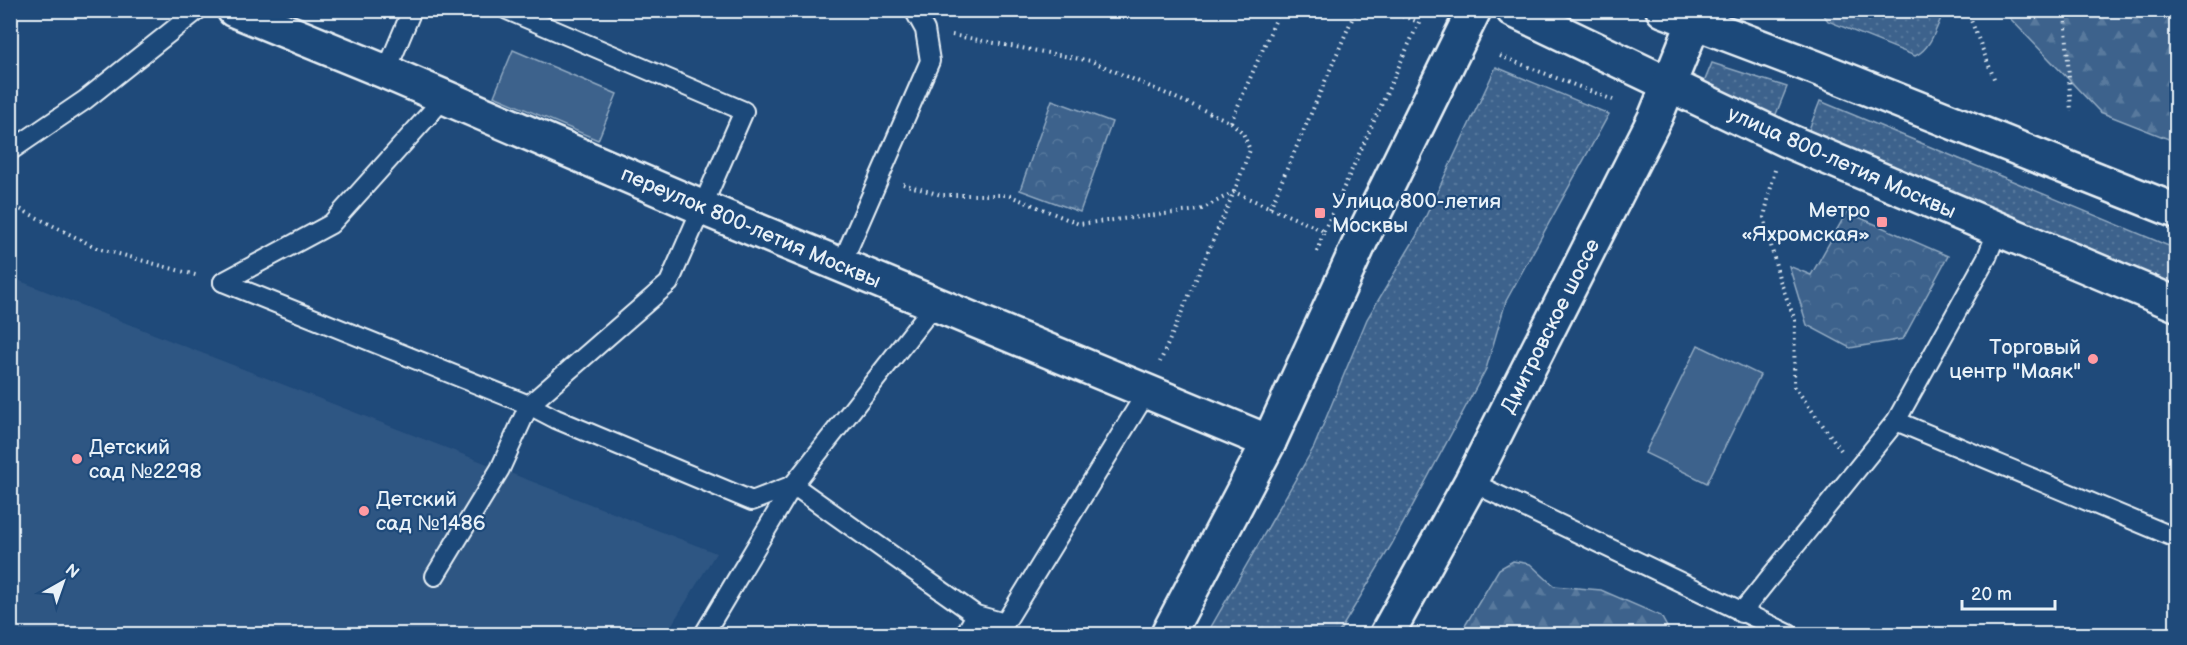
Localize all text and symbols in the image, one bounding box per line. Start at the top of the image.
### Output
street label: улица 800-летия Москвы [1724,101,1960,224]
street label: переулок 800-летия Москвы [617,161,885,294]
place label: Улица 800-летия Москвы [1332,189,1501,238]
place label: Метро «Яхромская» [1741,198,1870,247]
marker: Улица 800-летия Москвы [1313,206,1327,220]
marker: Метро «Яхромская» [1875,215,1889,229]
street label: Дмитровское шоссе [1496,234,1606,418]
place label: Торговый центр "Маяк" [1949,335,2081,384]
marker: Торговый центр "Маяк" [2086,352,2100,366]
place label: Детский сад №2298 [89,435,202,484]
marker: Детский сад №2298 [70,452,84,466]
place label: Детский сад №1486 [376,487,486,536]
marker: Детский сад №1486 [357,504,371,518]
north arrow [33,552,93,612]
text: N [61,561,82,583]
scale bar [1962,573,2055,611]
text: 20 m [1971,584,2012,605]

